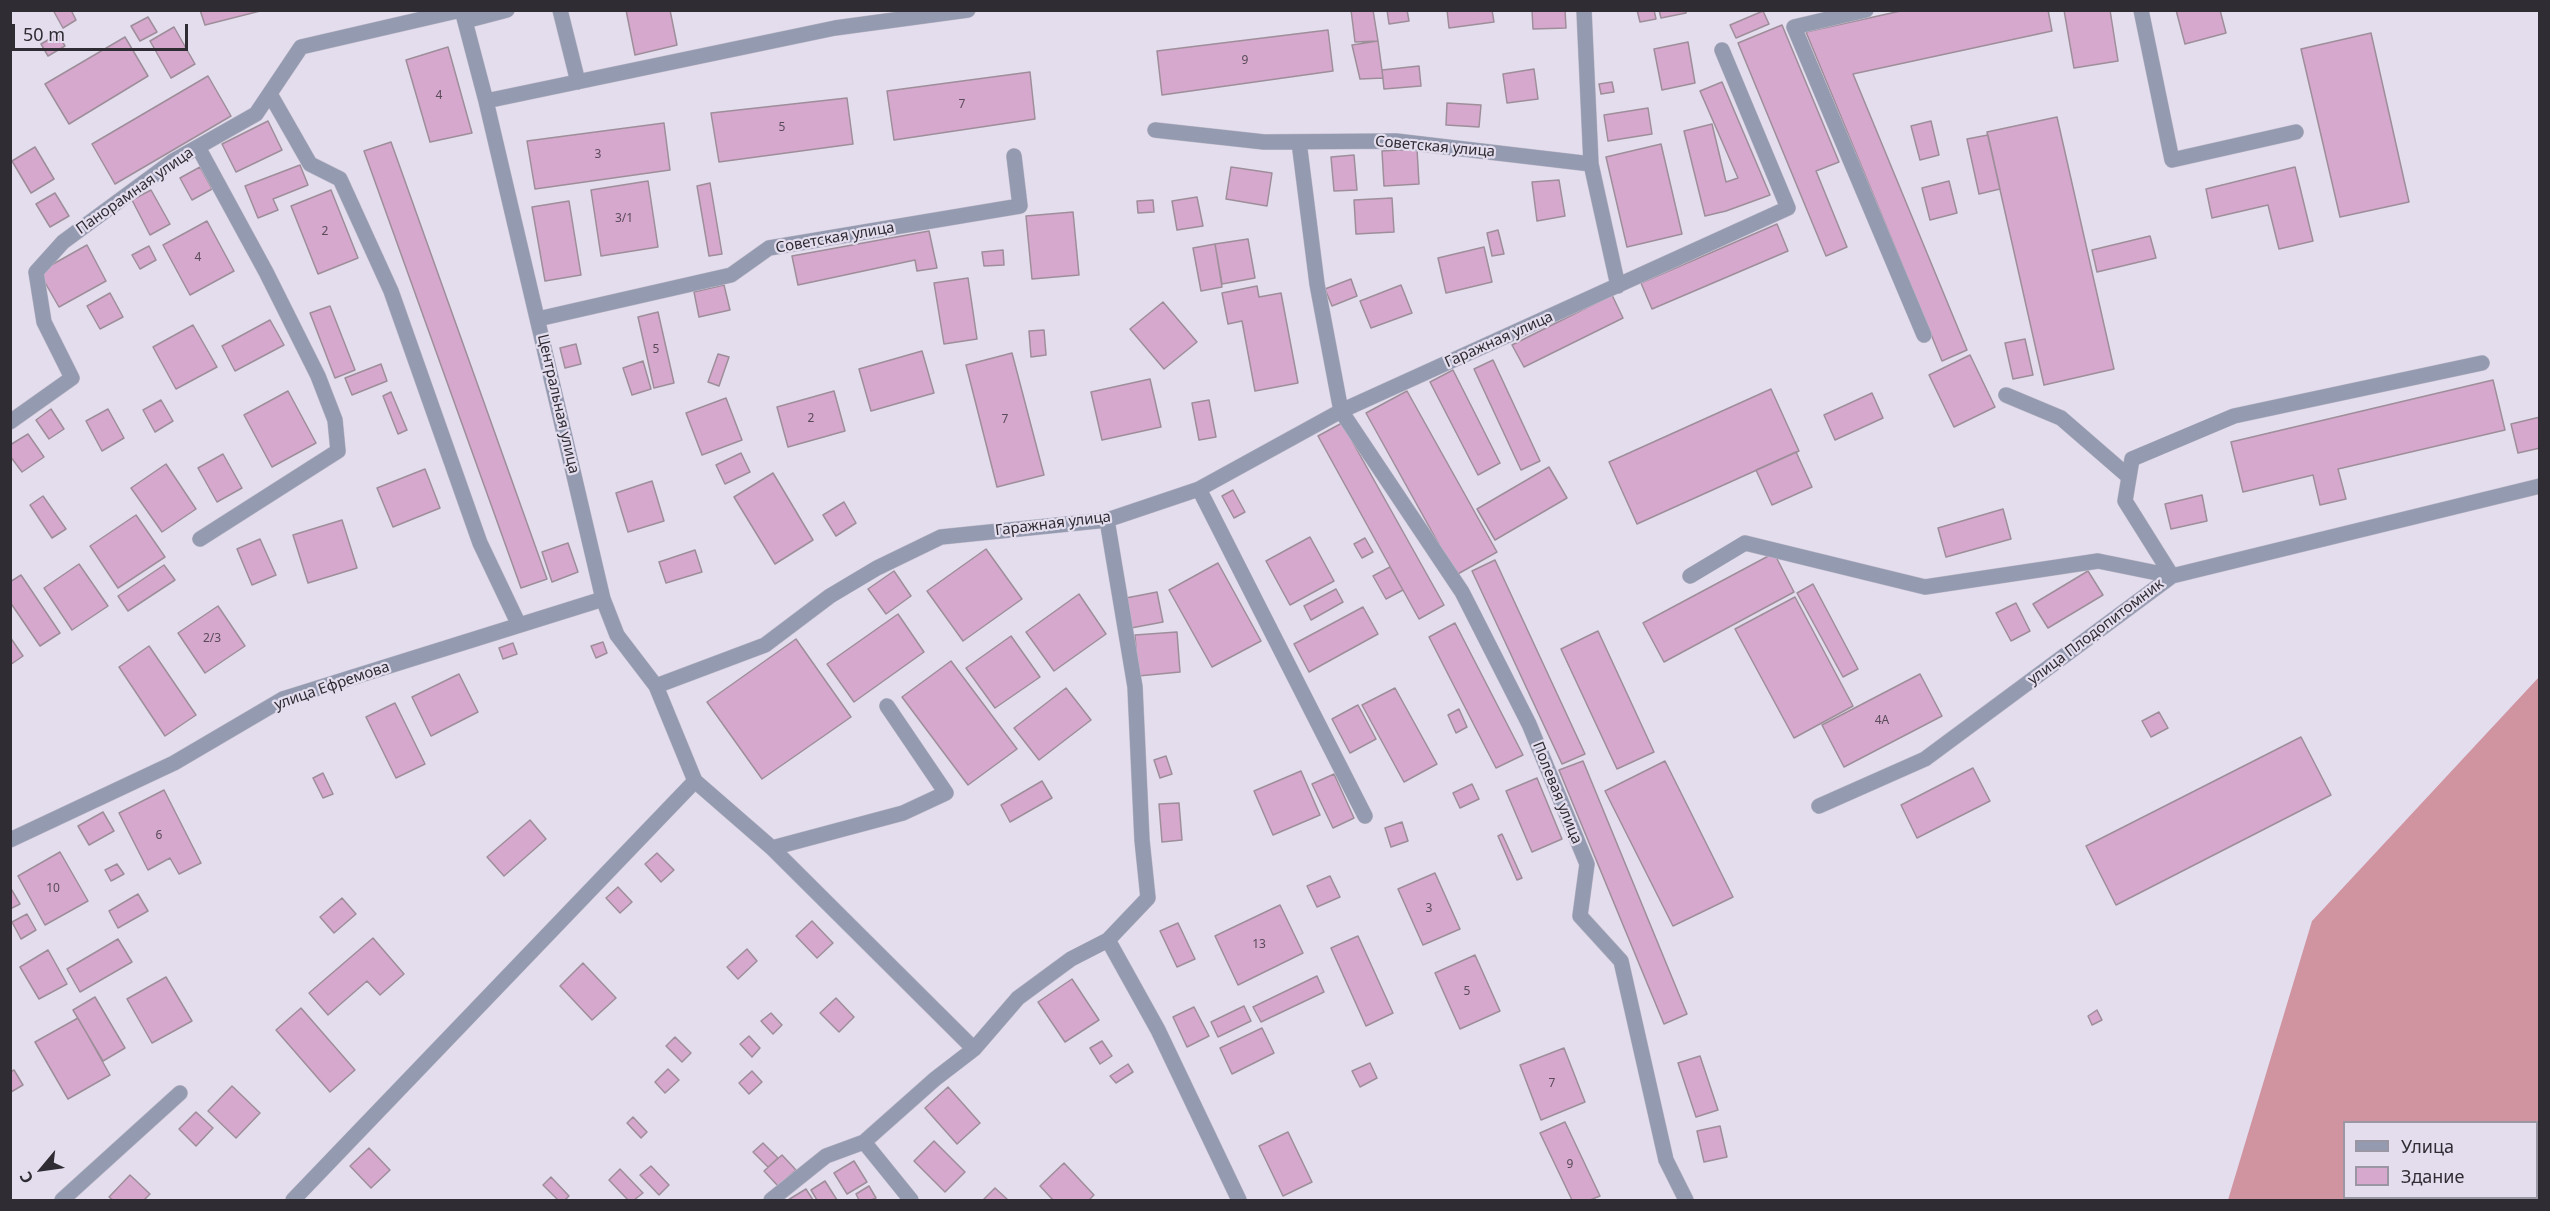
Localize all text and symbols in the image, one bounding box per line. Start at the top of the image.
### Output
scale bar [15,12,190,50]
text: 50 m [23,22,65,46]
house number: 9 [1242,54,1248,68]
house number: 4 [436,89,442,103]
house number: 7 [959,98,965,112]
house number: 5 [779,121,785,135]
street label: Советская улица [1374,133,1496,161]
street label: Панорамная улица [73,144,197,238]
house number: 3 [595,148,601,162]
house number: 3/1 [615,212,633,226]
street label: Советская улица [774,219,896,257]
house number: 2 [322,225,328,239]
house number: 4 [195,251,201,265]
street label: Гаражная улица [1442,308,1556,372]
street label: Центральная улица [533,332,583,476]
house number: 5 [653,343,659,357]
house number: 2 [808,412,814,426]
house number: 7 [1002,413,1008,427]
street label: Гаражная улица [994,508,1112,540]
street label: улица Плодопитомник [2025,575,2167,689]
house number: 2/3 [203,632,221,646]
street label: улица Ефремова [272,658,392,714]
house number: 4А [1875,714,1889,728]
street label: Полевая улица [1528,739,1586,847]
house number: 6 [156,829,162,843]
house number: 10 [46,882,60,896]
house number: 3 [1426,902,1432,916]
house number: 13 [1252,938,1266,952]
house number: 5 [1464,985,1470,999]
house number: 7 [1549,1077,1555,1091]
legend [2343,1121,2538,1199]
text: Улица [2401,1134,2454,1158]
north arrow [12,1139,72,1199]
house number: 9 [1567,1158,1573,1172]
text: Здание [2401,1164,2464,1188]
text: С [14,1168,38,1188]

